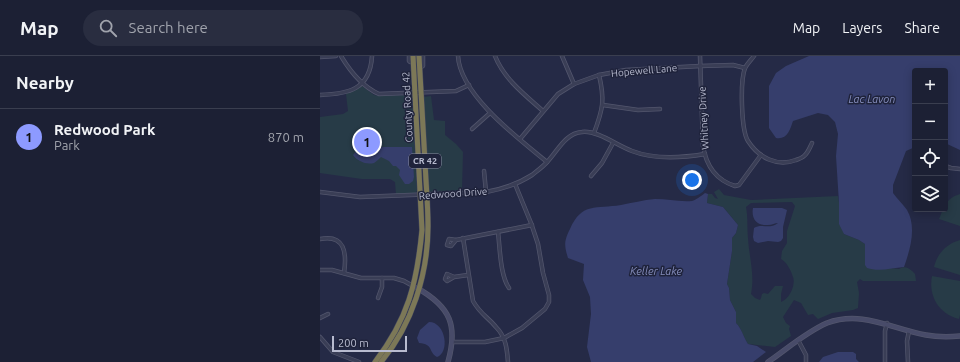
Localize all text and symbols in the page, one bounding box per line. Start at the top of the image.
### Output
search box [83,10,363,46]
text: Map [20,17,59,39]
icon: search [97,17,119,39]
text: Search here [129,19,208,36]
text: Map [793,20,820,36]
text: Layers [842,20,882,36]
text: Share [904,20,940,36]
street label: Hopewell Lane [610,62,678,79]
map controls [912,68,948,212]
button: + [912,68,948,104]
street label: County Road 42 [400,71,415,143]
text: Nearby [16,73,74,92]
street label: Whitney Drive [696,86,711,150]
water label: Lac Lavon [849,93,895,105]
button: − [912,104,948,140]
text: Redwood Park [54,121,155,138]
pin: 1 [354,127,380,157]
text: 1 [25,130,33,144]
text: 870 m [268,130,304,144]
text: Park [54,138,80,152]
button: locate [912,140,948,176]
road number: CR 42 [409,154,441,168]
your location [682,170,702,190]
button: layers [912,176,948,212]
street label: Redwood Drive [418,186,488,201]
water label: Keller Lake [630,265,683,277]
scale bar [332,334,407,353]
text: 200 m [338,337,369,349]

